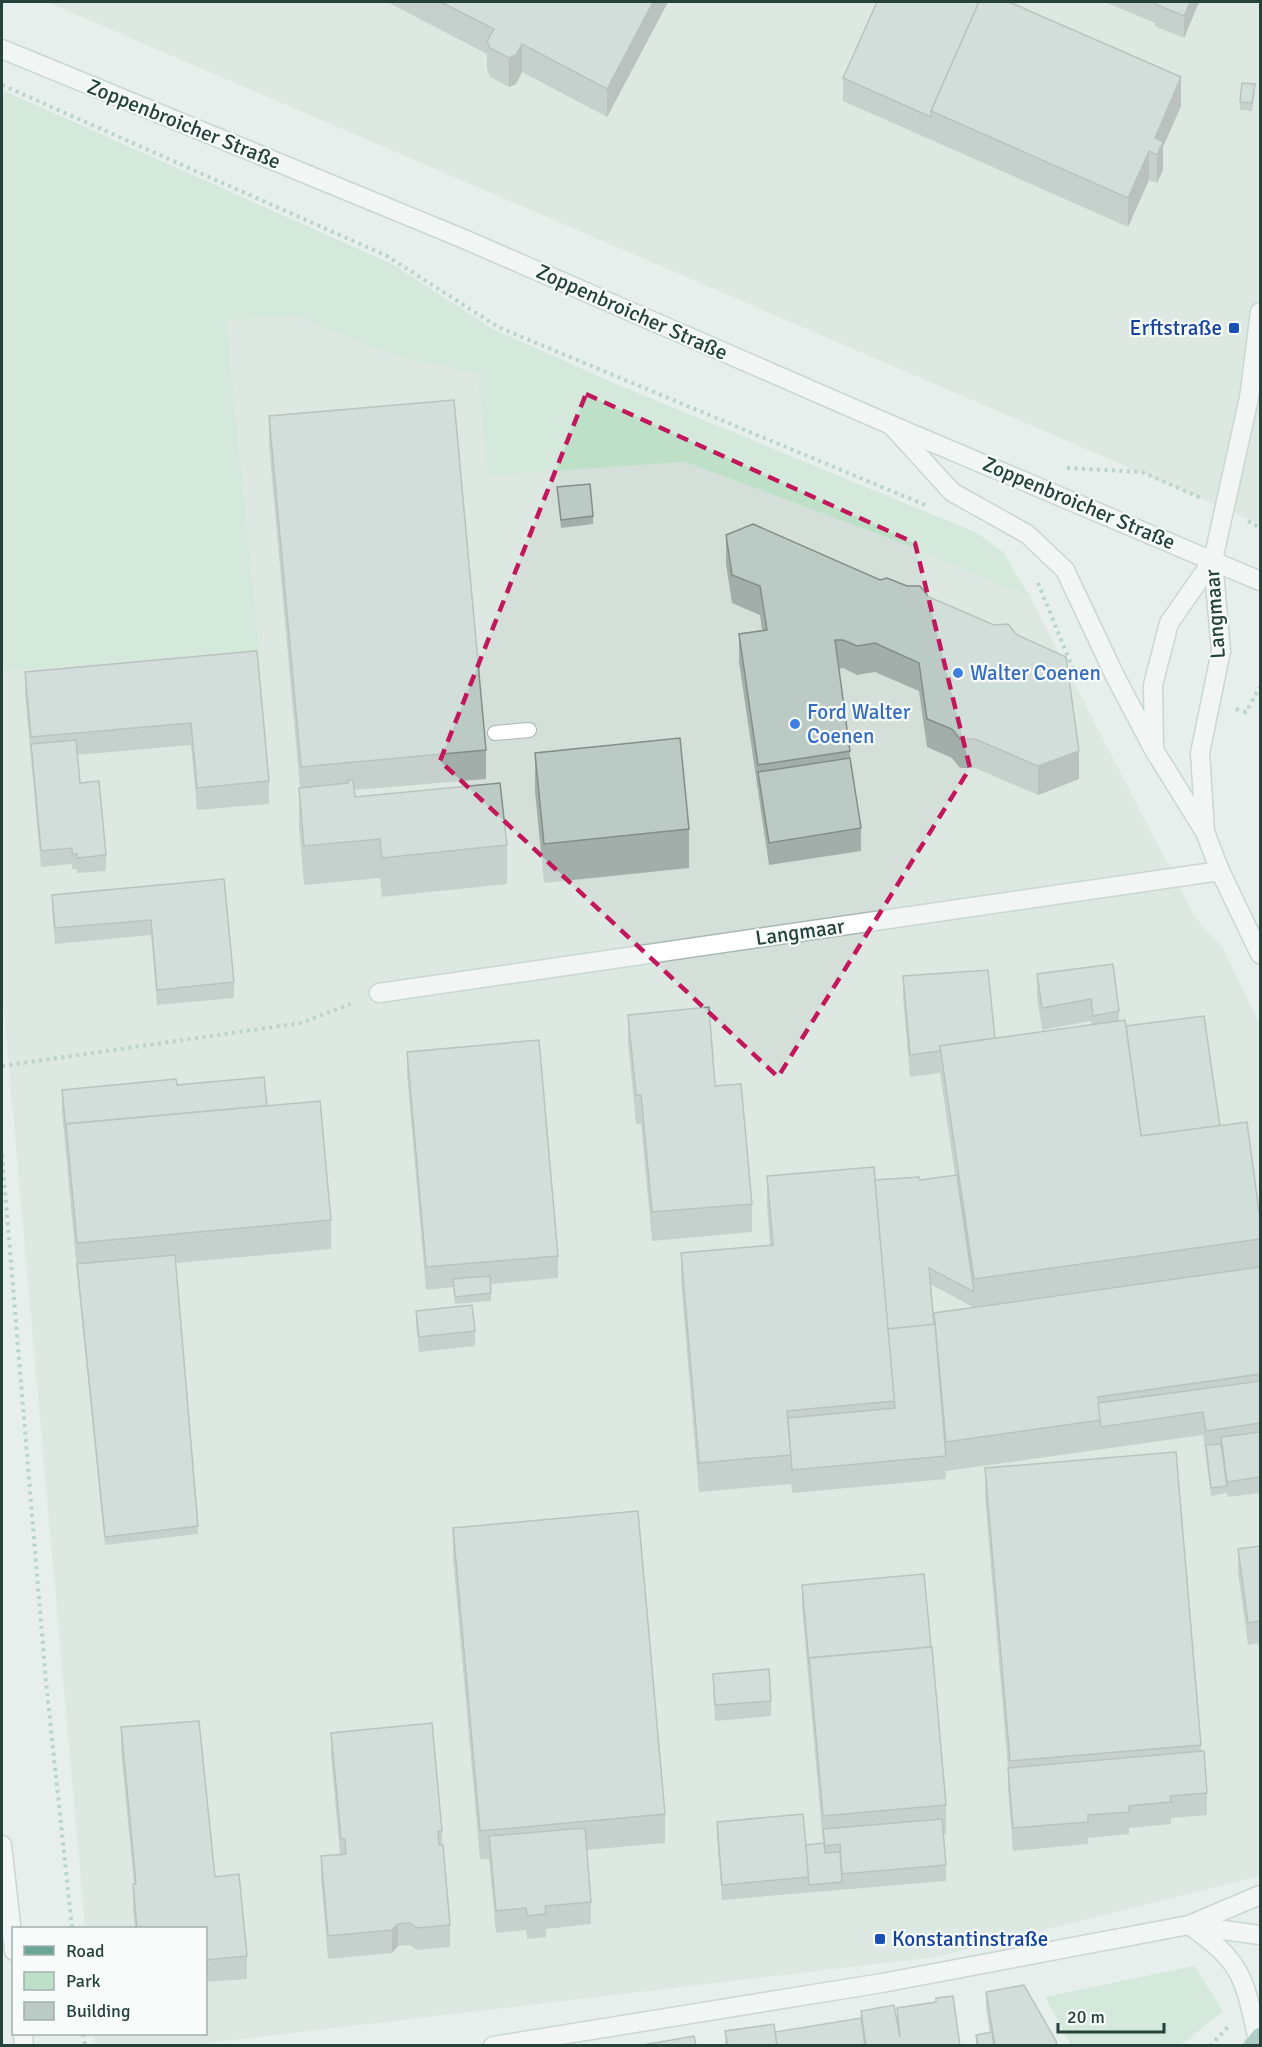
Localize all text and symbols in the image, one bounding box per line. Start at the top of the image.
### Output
street label: Zoppenbroicher Straße [83,73,285,175]
street label: Zoppenbroicher Straße [532,258,732,366]
place label: Erftstraße [1130,315,1222,341]
marker: Erftstraße [1227,321,1241,335]
street label: Zoppenbroicher Straße [979,451,1179,555]
street label: Langmaar [1199,568,1231,660]
place label: Walter Coenen [970,660,1101,686]
marker: Walter Coenen [951,666,965,680]
place label: Ford Walter Coenen [807,699,911,749]
marker: Ford Walter Coenen [788,717,802,731]
street label: Langmaar [754,913,846,951]
place label: Konstantinstraße [892,1926,1048,1952]
legend [12,1927,207,2035]
marker: Konstantinstraße [873,1932,887,1946]
text: Road [66,1940,105,1962]
text: Park [66,1970,101,1992]
scale bar [1058,1996,1164,2034]
text: Building [66,2000,130,2022]
text: 20 m [1067,2006,1105,2028]

